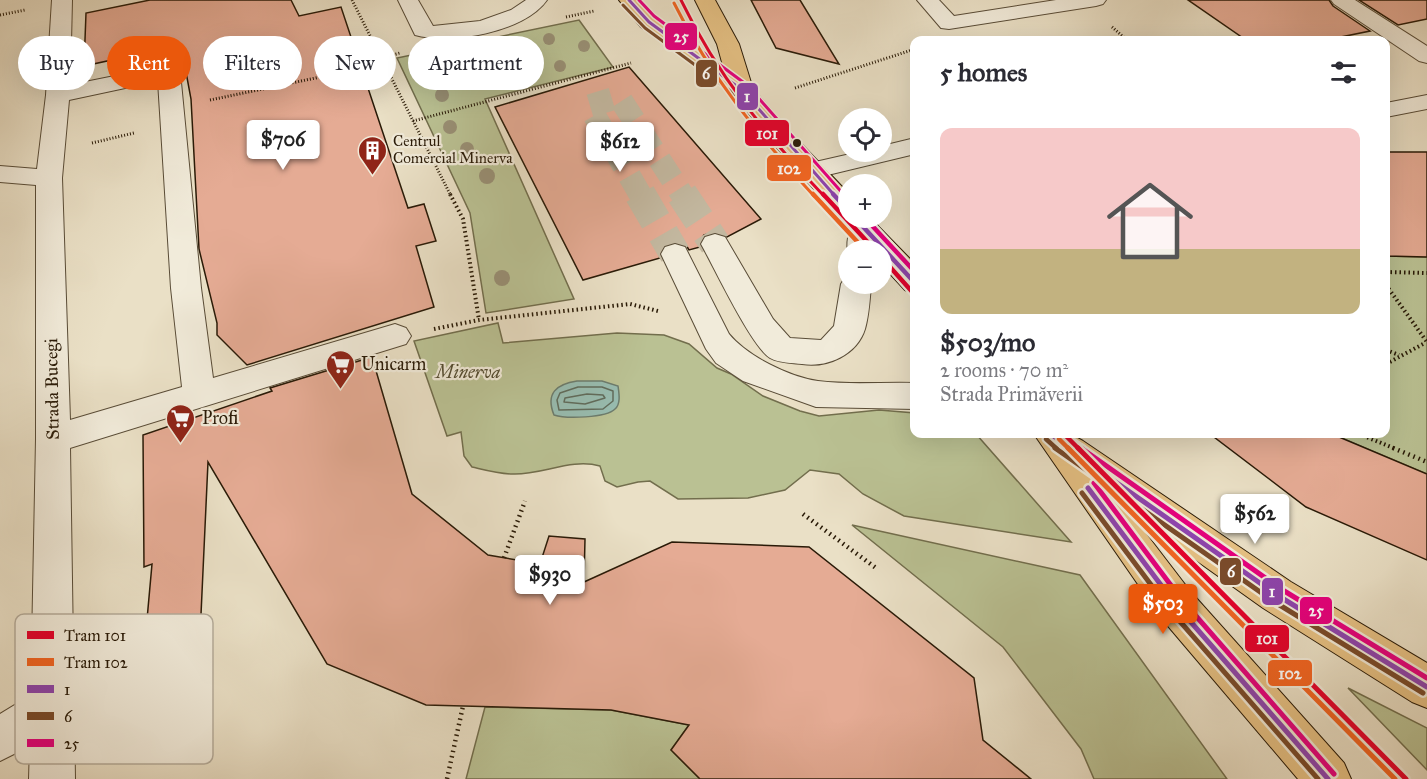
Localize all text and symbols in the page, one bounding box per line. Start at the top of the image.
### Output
line badge: 25 [664,22,698,51]
text: 25 [673,27,689,46]
chip: Buy [18,36,95,90]
chip: Rent [107,36,191,90]
chip: Filters [203,36,302,90]
chip: New [314,36,396,90]
chip: Apartment [408,36,544,90]
text: 5 homes [940,56,1027,88]
icon: filters [1327,56,1360,89]
line badge: 6 [695,59,718,88]
text: 6 [702,64,711,83]
line badge: 1 [736,82,759,111]
text: 1 [744,87,751,106]
map controls [838,108,892,294]
button: locate [838,108,892,162]
line badge: 101 [744,119,790,147]
pin: $706 [247,120,319,171]
pin: $612 [584,122,656,173]
text: 101 [756,124,779,143]
text: $706 [261,127,305,151]
text: $612 [600,129,640,153]
place label: Centrul Comercial Minerva [393,132,513,167]
building icon: Centrul Comercial Minerva [356,134,388,176]
unlabelled marker [791,137,803,149]
line badge: 102 [766,154,812,182]
text: 102 [777,159,802,178]
icon: home [1096,167,1204,275]
button: + [838,174,892,228]
button: − [838,240,892,294]
text: $503/mo [940,326,1035,358]
street label: Strada Bucegi [40,338,65,440]
supermarket icon: Unicarm [324,348,356,390]
place label: Unicarm [361,353,426,375]
text: 2 rooms · 70 m² [940,358,1068,382]
park label: Minerva [434,361,501,383]
text: Strada Primăverii [940,382,1083,406]
supermarket icon: Profi [165,402,197,444]
place label: Profi [202,407,239,429]
pin: $562 [1219,494,1291,545]
text: $562 [1234,501,1276,525]
pin: $930 [514,555,586,606]
line badge: 6 [1219,557,1242,586]
text: $930 [529,562,571,586]
text: 6 [1227,562,1236,581]
line badge: 1 [1261,577,1284,606]
text: 1 [1269,582,1276,601]
pin: $503 [1127,584,1199,635]
text: $503 [1143,591,1183,615]
line badge: 25 [1299,596,1333,625]
text: 25 [1308,601,1324,620]
legend [15,614,213,764]
line badge: 101 [1244,624,1290,653]
text: Tram 101 [64,626,126,645]
text: 101 [1256,629,1279,648]
text: Tram 102 [64,653,128,672]
line badge: 102 [1267,659,1313,687]
text: 102 [1278,664,1303,683]
text: 1 [64,680,70,699]
text: 6 [64,707,73,726]
text: 25 [64,734,80,753]

